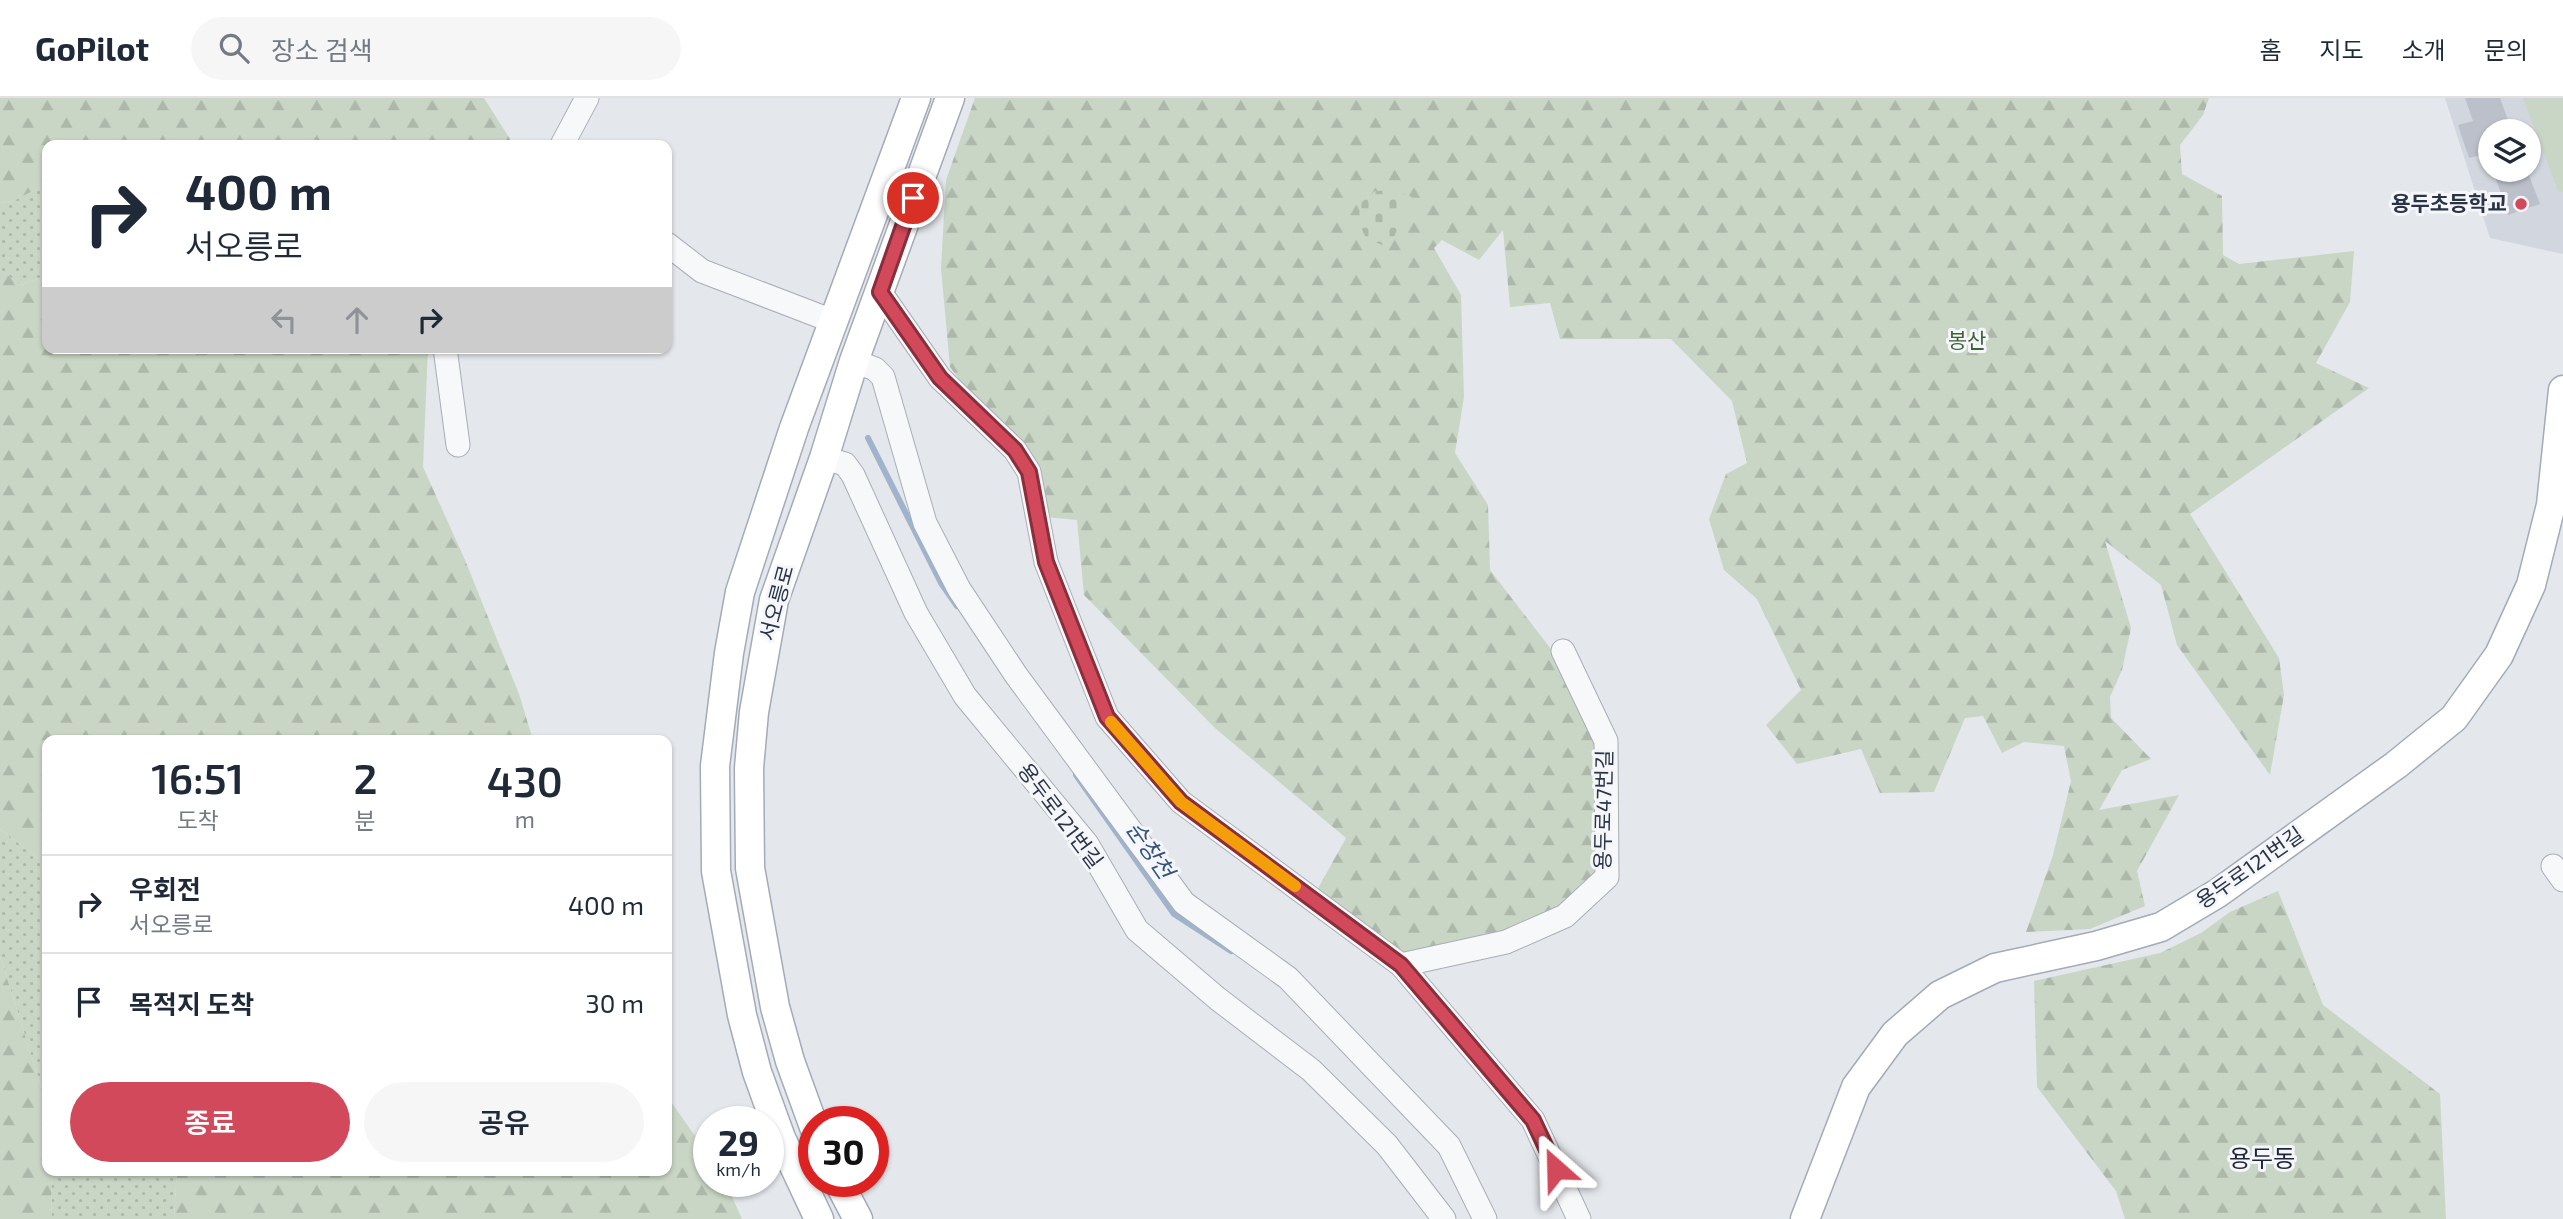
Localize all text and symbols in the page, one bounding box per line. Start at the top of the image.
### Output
search box [191,17,681,80]
text: GoPilot [35,28,149,68]
icon: search [215,29,253,67]
text: 장소 검색 [271,34,373,65]
text: 홈 [2259,35,2281,64]
text: 지도 [2319,35,2364,64]
text: 소개 [2402,35,2446,64]
text: 문의 [2484,35,2528,64]
map controls [2478,119,2541,182]
button: layers [2478,119,2541,182]
text: 400 m [185,161,332,220]
icon: right [70,168,161,259]
pin [883,168,943,228]
icon: arrive [894,179,932,217]
place label: 용두초등학교 [2391,190,2507,215]
marker: 용두초등학교 [2513,196,2529,212]
text: 서오릉로 [185,226,303,264]
icon: left [265,301,303,339]
icon: ahead [338,301,376,339]
icon: right [411,301,449,339]
park label: 봉산 [1948,327,1986,352]
street label: 서오릉로 [753,562,798,643]
street label: 용두로47번길 [1589,750,1616,870]
text: 16:51 [151,752,244,802]
text: 2 [353,752,377,802]
text: 430 [487,755,563,805]
street label: 용두로121번길 [1014,758,1109,873]
text: m [515,805,535,833]
text: 도착 [177,806,219,834]
text: 분 [355,806,376,834]
water label: 순창천 [1121,815,1182,886]
street label: 용두로121번길 [2191,821,2308,913]
text: 우회전 [129,873,201,904]
icon: right [70,885,108,923]
text: 400 m [568,889,644,920]
text: 서오릉로 [129,910,214,938]
icon: arrive [70,983,108,1021]
text: 30 m [585,987,644,1018]
text: 목적지 도착 [129,988,254,1019]
button: 종료 [70,1082,350,1162]
button: 공유 [364,1082,644,1162]
speed limit sign: 30 [798,1106,889,1197]
text: 29 [718,1121,759,1163]
position arrow [1519,1132,1593,1206]
district label: 용두동 [2229,1143,2295,1172]
text: km/h [716,1158,761,1180]

